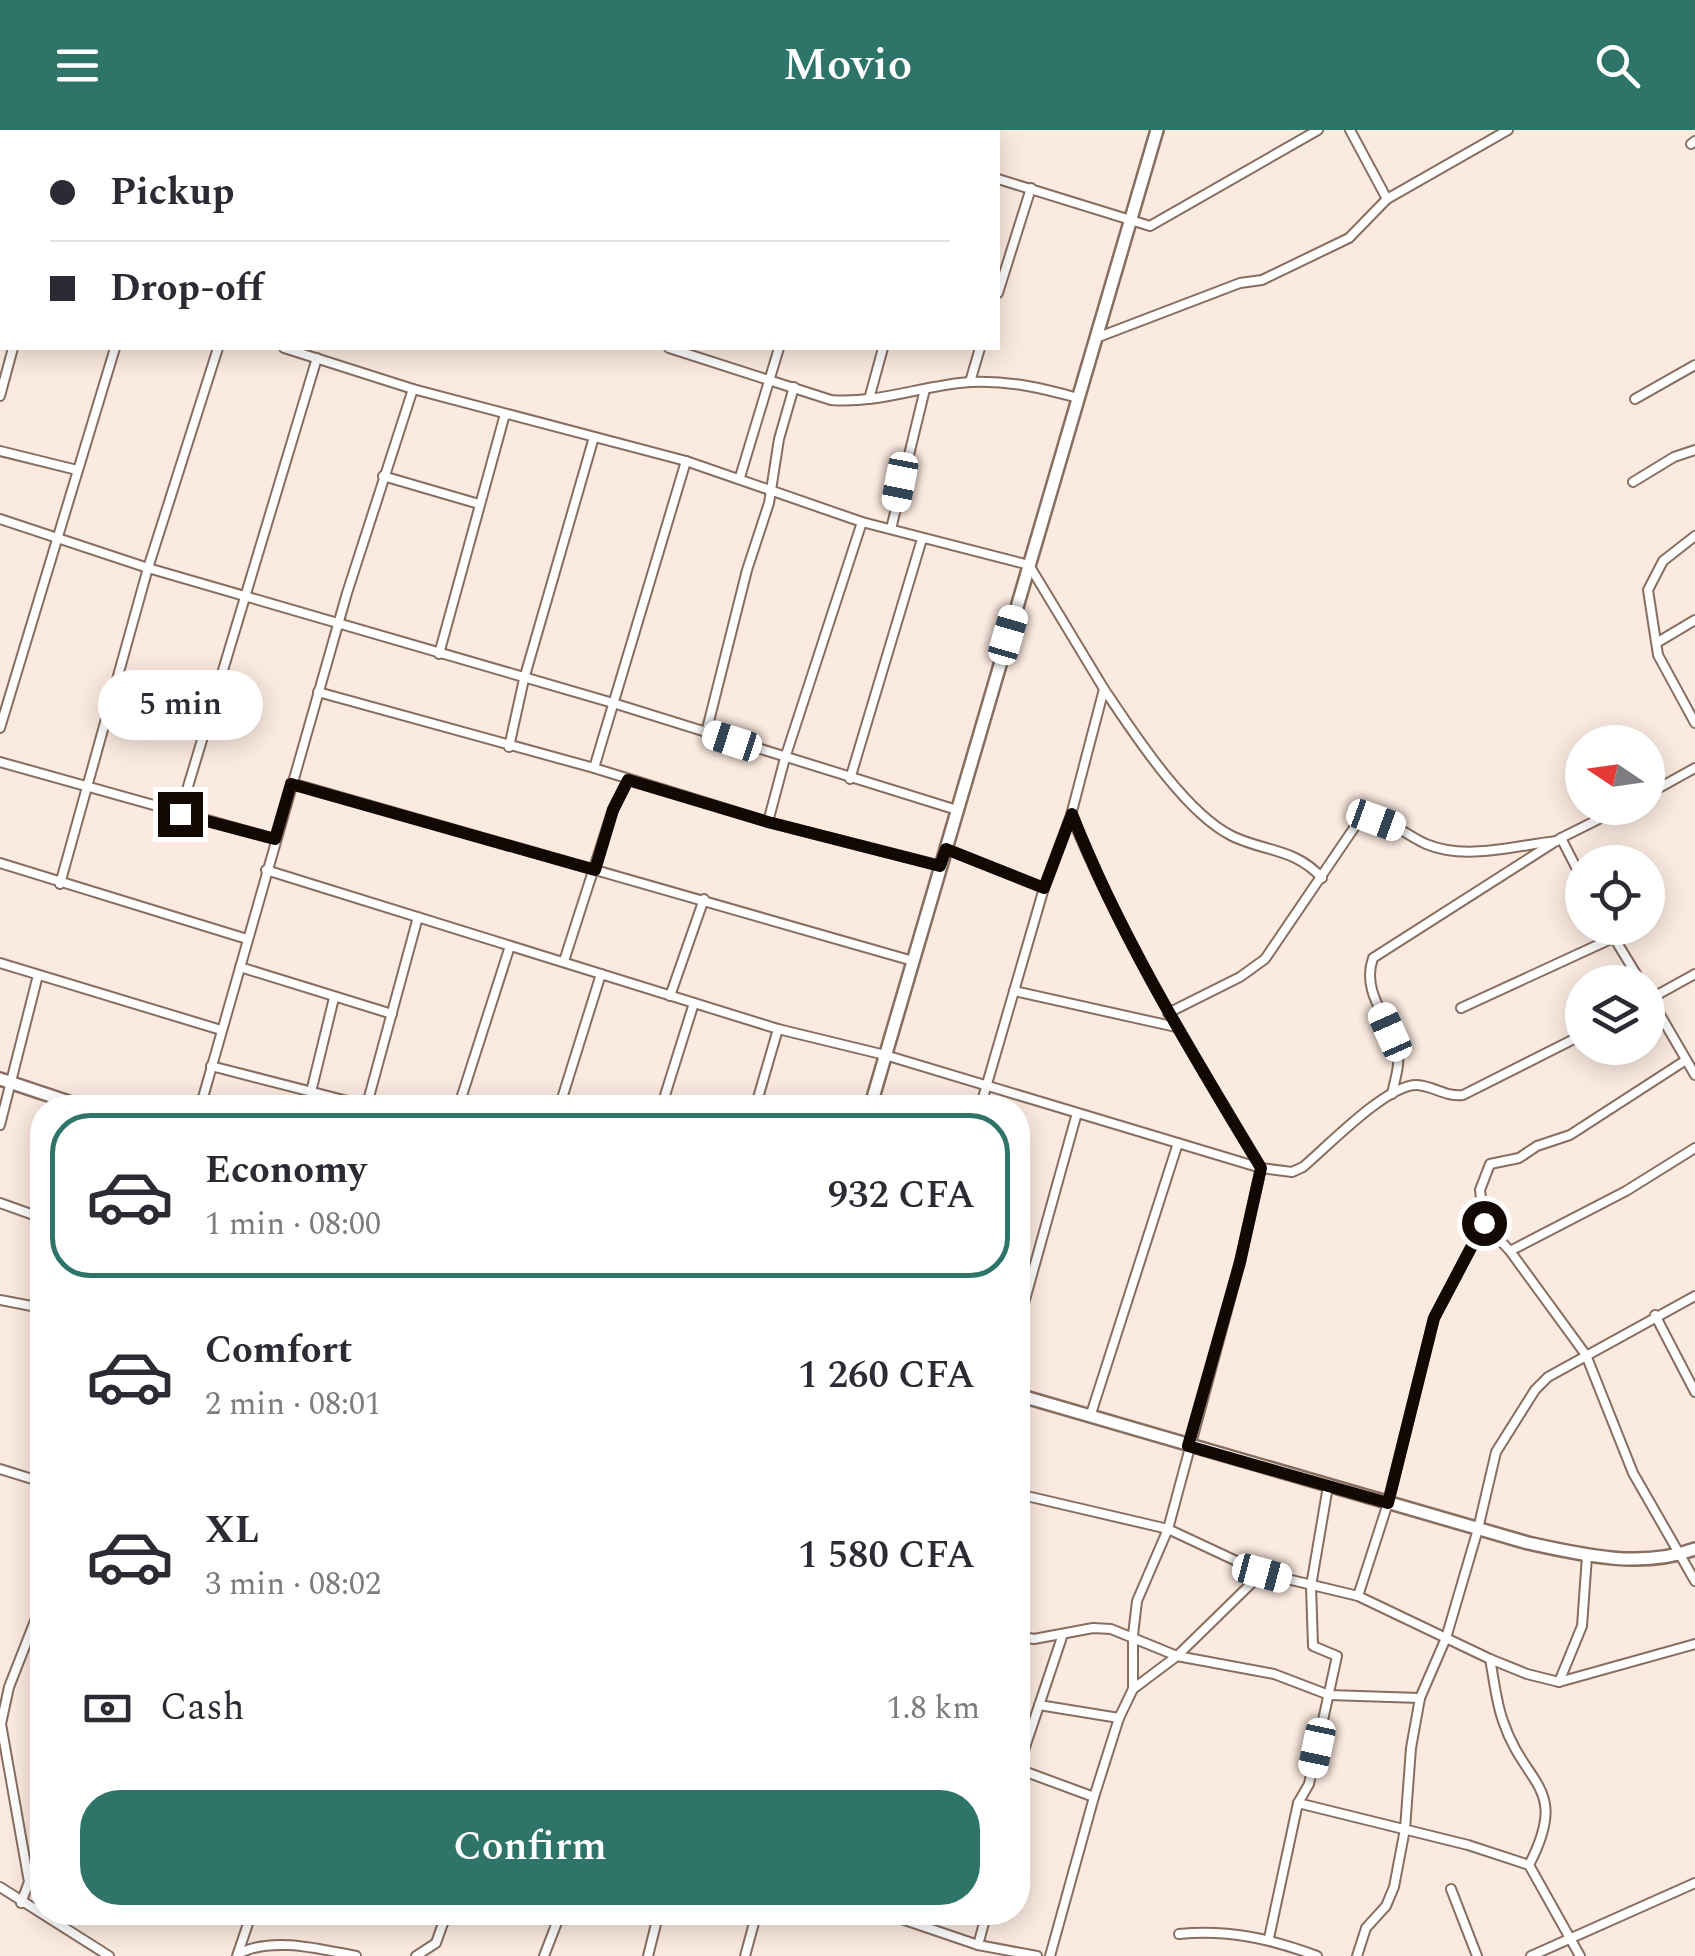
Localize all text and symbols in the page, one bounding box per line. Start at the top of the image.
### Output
text: Movio [783,31,912,100]
icon: menu [50,38,105,93]
icon: search [1590,38,1645,93]
text: Pickup [110,164,234,222]
text: Drop-off [110,260,264,318]
car [880,450,920,514]
car [985,602,1031,668]
callout: 5 min [98,669,262,739]
text: 5 min [139,680,222,729]
car [699,717,765,765]
north arrow [1565,725,1665,825]
map controls [1565,725,1665,1065]
route end [158,792,203,837]
car [1343,796,1409,844]
button: locate [1565,845,1665,945]
button: layers [1565,965,1665,1065]
car [1364,998,1416,1066]
text: Economy [205,1142,366,1200]
icon: car [85,1151,175,1241]
text: 932 CFA [828,1167,975,1225]
text: 1 min · 08:00 [205,1200,381,1249]
route start [1462,1201,1507,1246]
text: Comfort [205,1322,352,1380]
icon: car [85,1331,175,1421]
text: 1 260 CFA [798,1347,975,1405]
text: 2 min · 08:01 [205,1380,381,1429]
text: XL [205,1502,259,1560]
icon: car [85,1511,175,1601]
text: 1 580 CFA [798,1527,975,1585]
car [1229,1551,1295,1595]
text: 3 min · 08:02 [205,1560,381,1609]
text: Cash [160,1679,245,1737]
icon: cash [80,1681,135,1736]
text: 1.8 km [887,1684,980,1733]
car [1296,1716,1338,1780]
button: Confirm [80,1790,980,1905]

